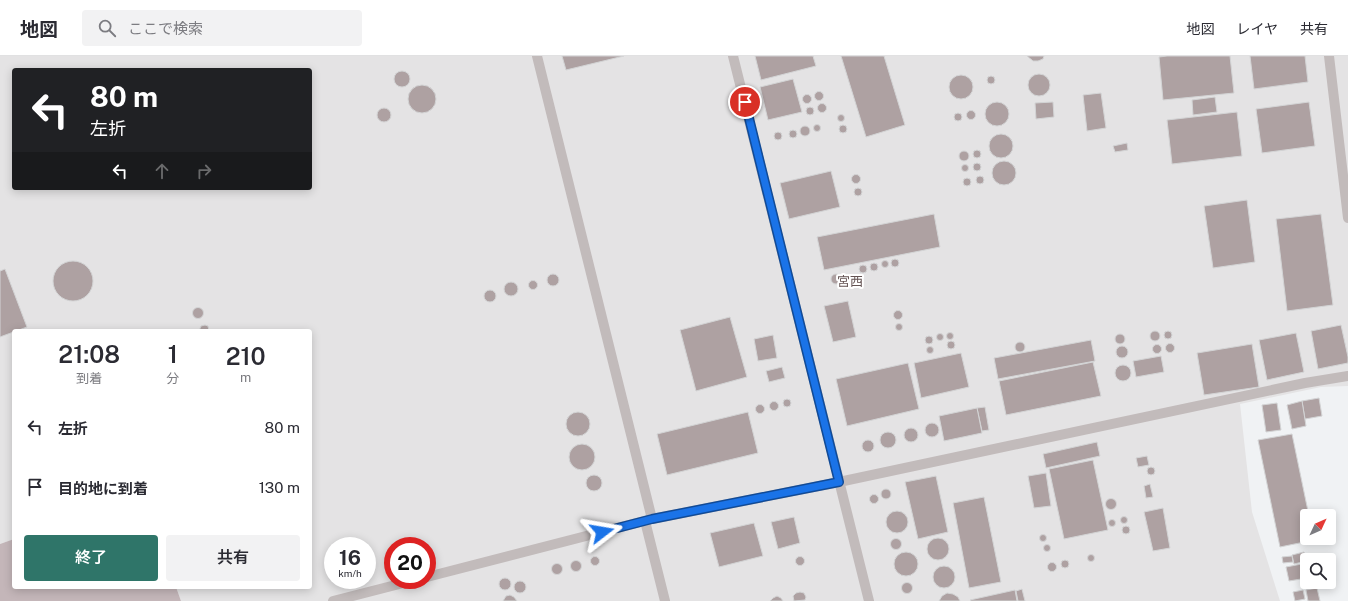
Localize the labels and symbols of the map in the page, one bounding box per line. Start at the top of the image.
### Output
pin [728,85,762,119]
district label: 宮西 [837,274,863,289]
north arrow [1300,509,1336,545]
position arrow [581,511,623,553]
speed limit sign: 20 [384,537,436,589]

